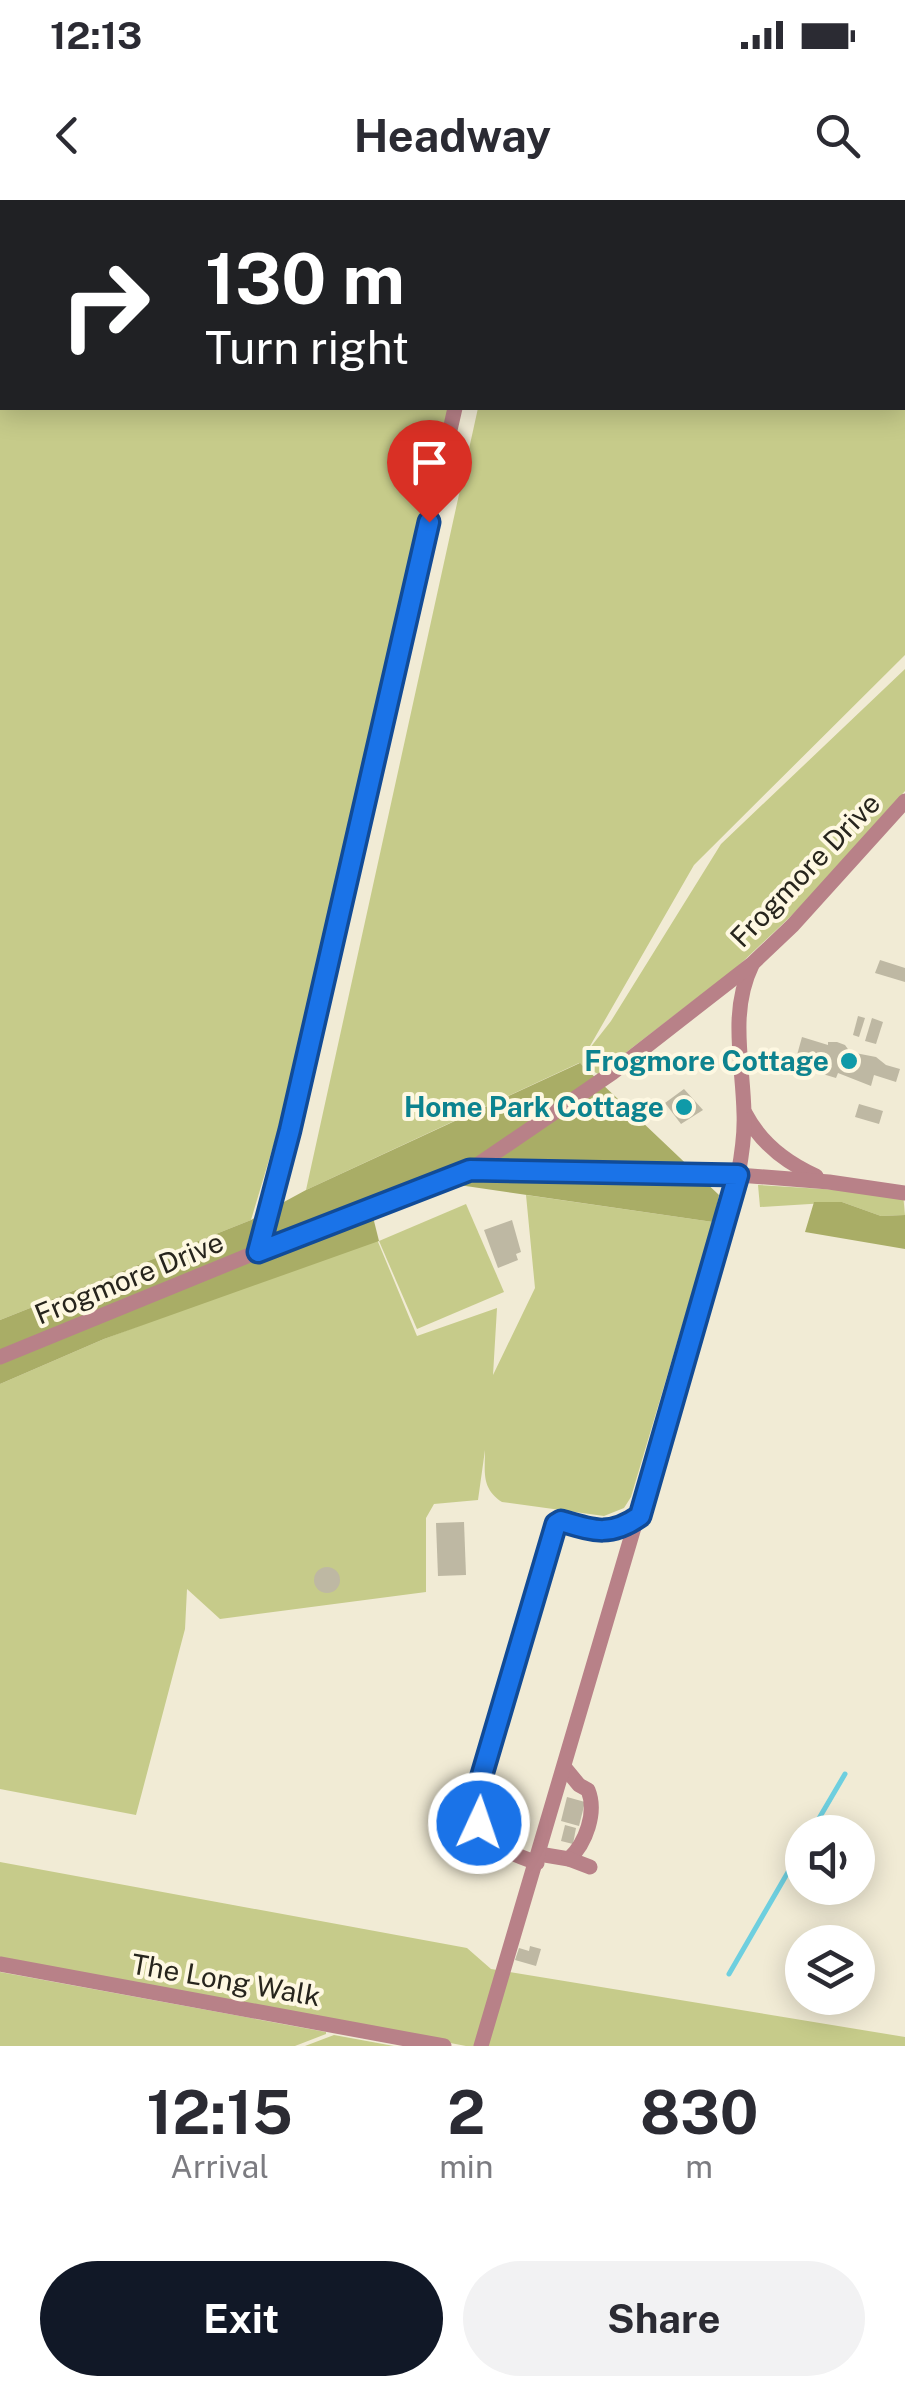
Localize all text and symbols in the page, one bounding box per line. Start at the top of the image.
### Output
text: 12:13 [50,13,142,58]
icon: back [40,108,95,163]
icon: search [810,108,865,163]
text: Headway [354,109,551,162]
text: 130 m [205,237,405,320]
icon: right [40,240,170,370]
text: Turn right [205,321,409,374]
pin [387,420,472,523]
icon: arrive [402,435,457,490]
street label: Frogmore Drive [723,786,886,953]
place label: Frogmore Cottage [584,1044,829,1077]
marker: Frogmore Cottage [838,1050,860,1072]
place label: Home Park Cottage [404,1090,664,1123]
marker: Home Park Cottage [673,1096,695,1118]
street label: Frogmore Drive [30,1225,228,1330]
position arrow [427,1771,531,1875]
map controls [785,1815,875,2015]
button: sound [785,1815,875,1905]
button: layers [785,1925,875,2015]
street label: The Long Walk [129,1947,323,2012]
text: 12:15 [147,2077,293,2148]
text: 2 [447,2077,485,2148]
text: 830 [640,2077,758,2148]
text: Arrival [170,2148,269,2185]
text: min [439,2148,493,2185]
text: m [685,2148,713,2185]
button: Exit [40,2261,443,2376]
button: Share [463,2261,865,2376]

